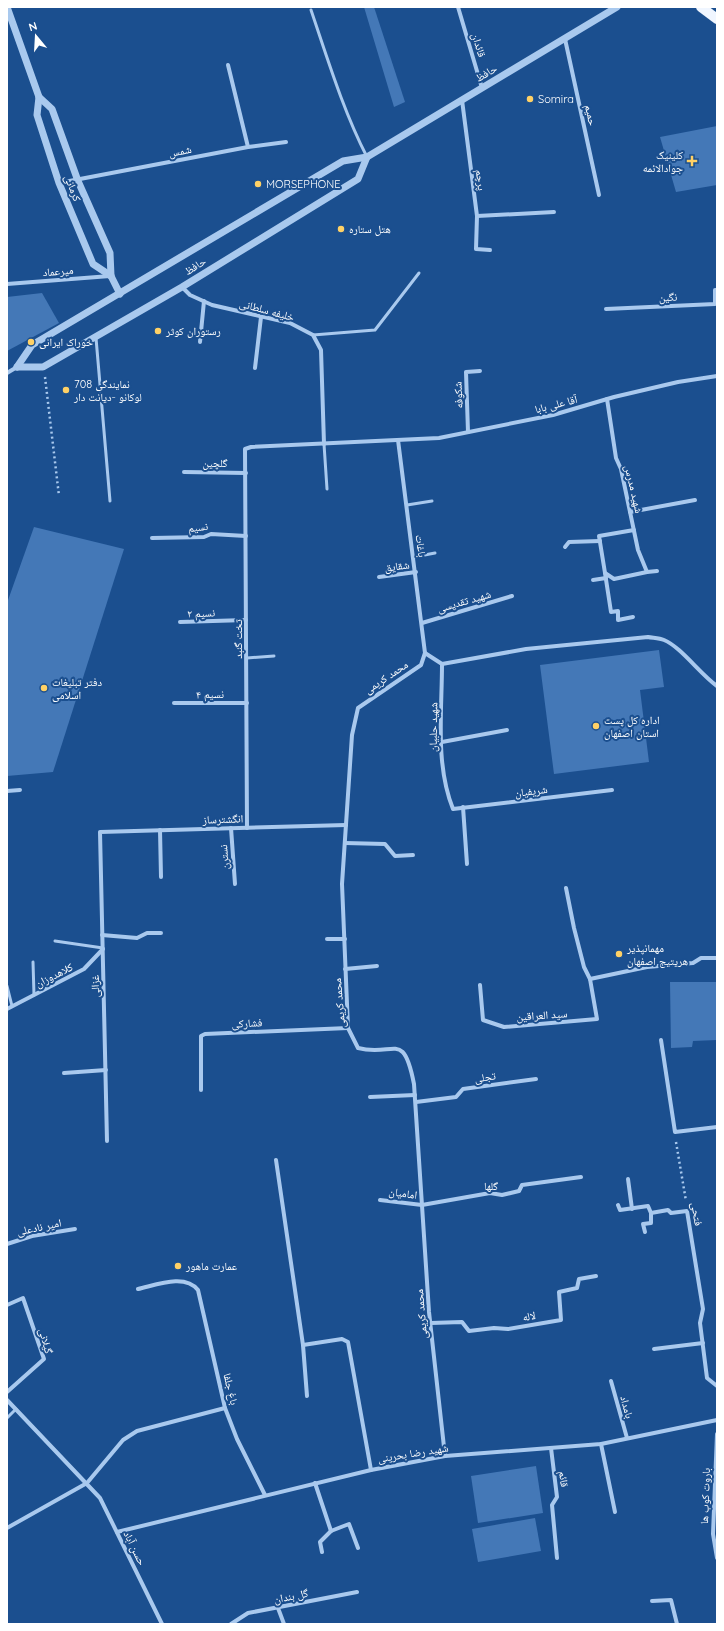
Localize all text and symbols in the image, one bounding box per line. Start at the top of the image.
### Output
north arrow [16,16,56,56]
text: N [27,19,39,34]
street label: قائدان [469,31,489,59]
street label: حافظ [473,61,499,85]
place label: Somira [538,92,574,106]
marker: Somira [525,94,535,104]
street label: حمیم [581,103,600,127]
street label: شمس [167,142,193,160]
place label: کلینیک جوادالائمه [643,148,683,175]
marker: کلینیک جوادالائمه [686,155,698,167]
street label: پرچم [472,169,489,192]
street label: کرمانی [62,173,85,204]
place label: MORSEPHONE [266,177,340,191]
marker: MORSEPHONE [253,179,263,189]
place label: هتل ستاره [349,222,391,236]
marker: هتل ستاره [336,224,346,234]
street label: حافظ [182,254,208,278]
street label: میرعماد [42,263,74,279]
street label: نگین [658,290,678,304]
street label: خلیفه سلطانی [238,296,296,324]
place label: رستوران کوثر [165,324,221,338]
marker: رستوران کوثر [153,326,163,336]
place label: خوراک ایرانی [39,335,93,349]
marker: خوراک ایرانی [26,337,36,347]
place label: نمایندگی 708 لوکانو -دیانت دار [73,377,142,404]
street label: شکوفه [450,381,466,409]
marker: نمایندگی 708 لوکانو -دیانت دار [61,385,71,395]
street label: آقا علی بابا [533,392,579,416]
street label: گلچین [203,456,228,470]
street label: شهید مدرس [622,463,646,515]
street label: نسیم [187,519,209,536]
street label: باغات [412,534,430,558]
street label: شقایق [384,558,410,574]
street label: شهید تقدیسی [435,587,493,615]
street label: نسیم ۲ [187,606,215,621]
street label: تخت گنبد [231,619,245,659]
street label: محمد کریمی [361,657,411,697]
place label: دفتر تبلیغات اسلامی [52,675,102,702]
marker: دفتر تبلیغات اسلامی [39,683,49,693]
street label: نسیم ۴ [196,687,224,702]
street label: شهید حلبیان [426,702,440,752]
place label: اداره کل پست استان اصفهان [604,713,660,740]
marker: اداره کل پست استان اصفهان [591,721,601,731]
street label: شریفیان [514,782,548,800]
street label: انگشترساز [201,811,244,827]
street label: نسترن [216,844,232,870]
place label: مهمانپذیر هریتیج اصفهان [626,941,688,968]
marker: مهمانپذیر هریتیج اصفهان [614,949,624,959]
street label: کلاهدوزان [33,959,76,990]
street label: غزالی [88,974,102,997]
street label: محمد کریمی [330,977,348,1029]
street label: سید العراقین [516,1006,568,1024]
street label: فشارکی [231,1015,263,1031]
street label: تجلی [473,1068,497,1086]
street label: گلها [484,1179,499,1193]
street label: امامیان [388,1184,418,1202]
street label: فتحی [688,1201,706,1227]
street label: امیر نادعلی [15,1215,63,1239]
place label: عمارت ماهور [185,1259,238,1273]
marker: عمارت ماهور [173,1261,183,1271]
street label: محمد کریمی [412,1288,430,1340]
street label: لاله [521,1308,537,1324]
street label: گیلانی [36,1327,56,1356]
street label: باغ جلفا [220,1372,242,1406]
street label: بامداد [617,1394,637,1420]
street label: شهید رضا بحرینی [377,1440,449,1466]
street label: باروت کوب ها [697,1468,713,1524]
street label: قائم [555,1470,572,1488]
street label: حسن آباد [121,1528,149,1568]
street label: گل بندان [273,1586,310,1606]

